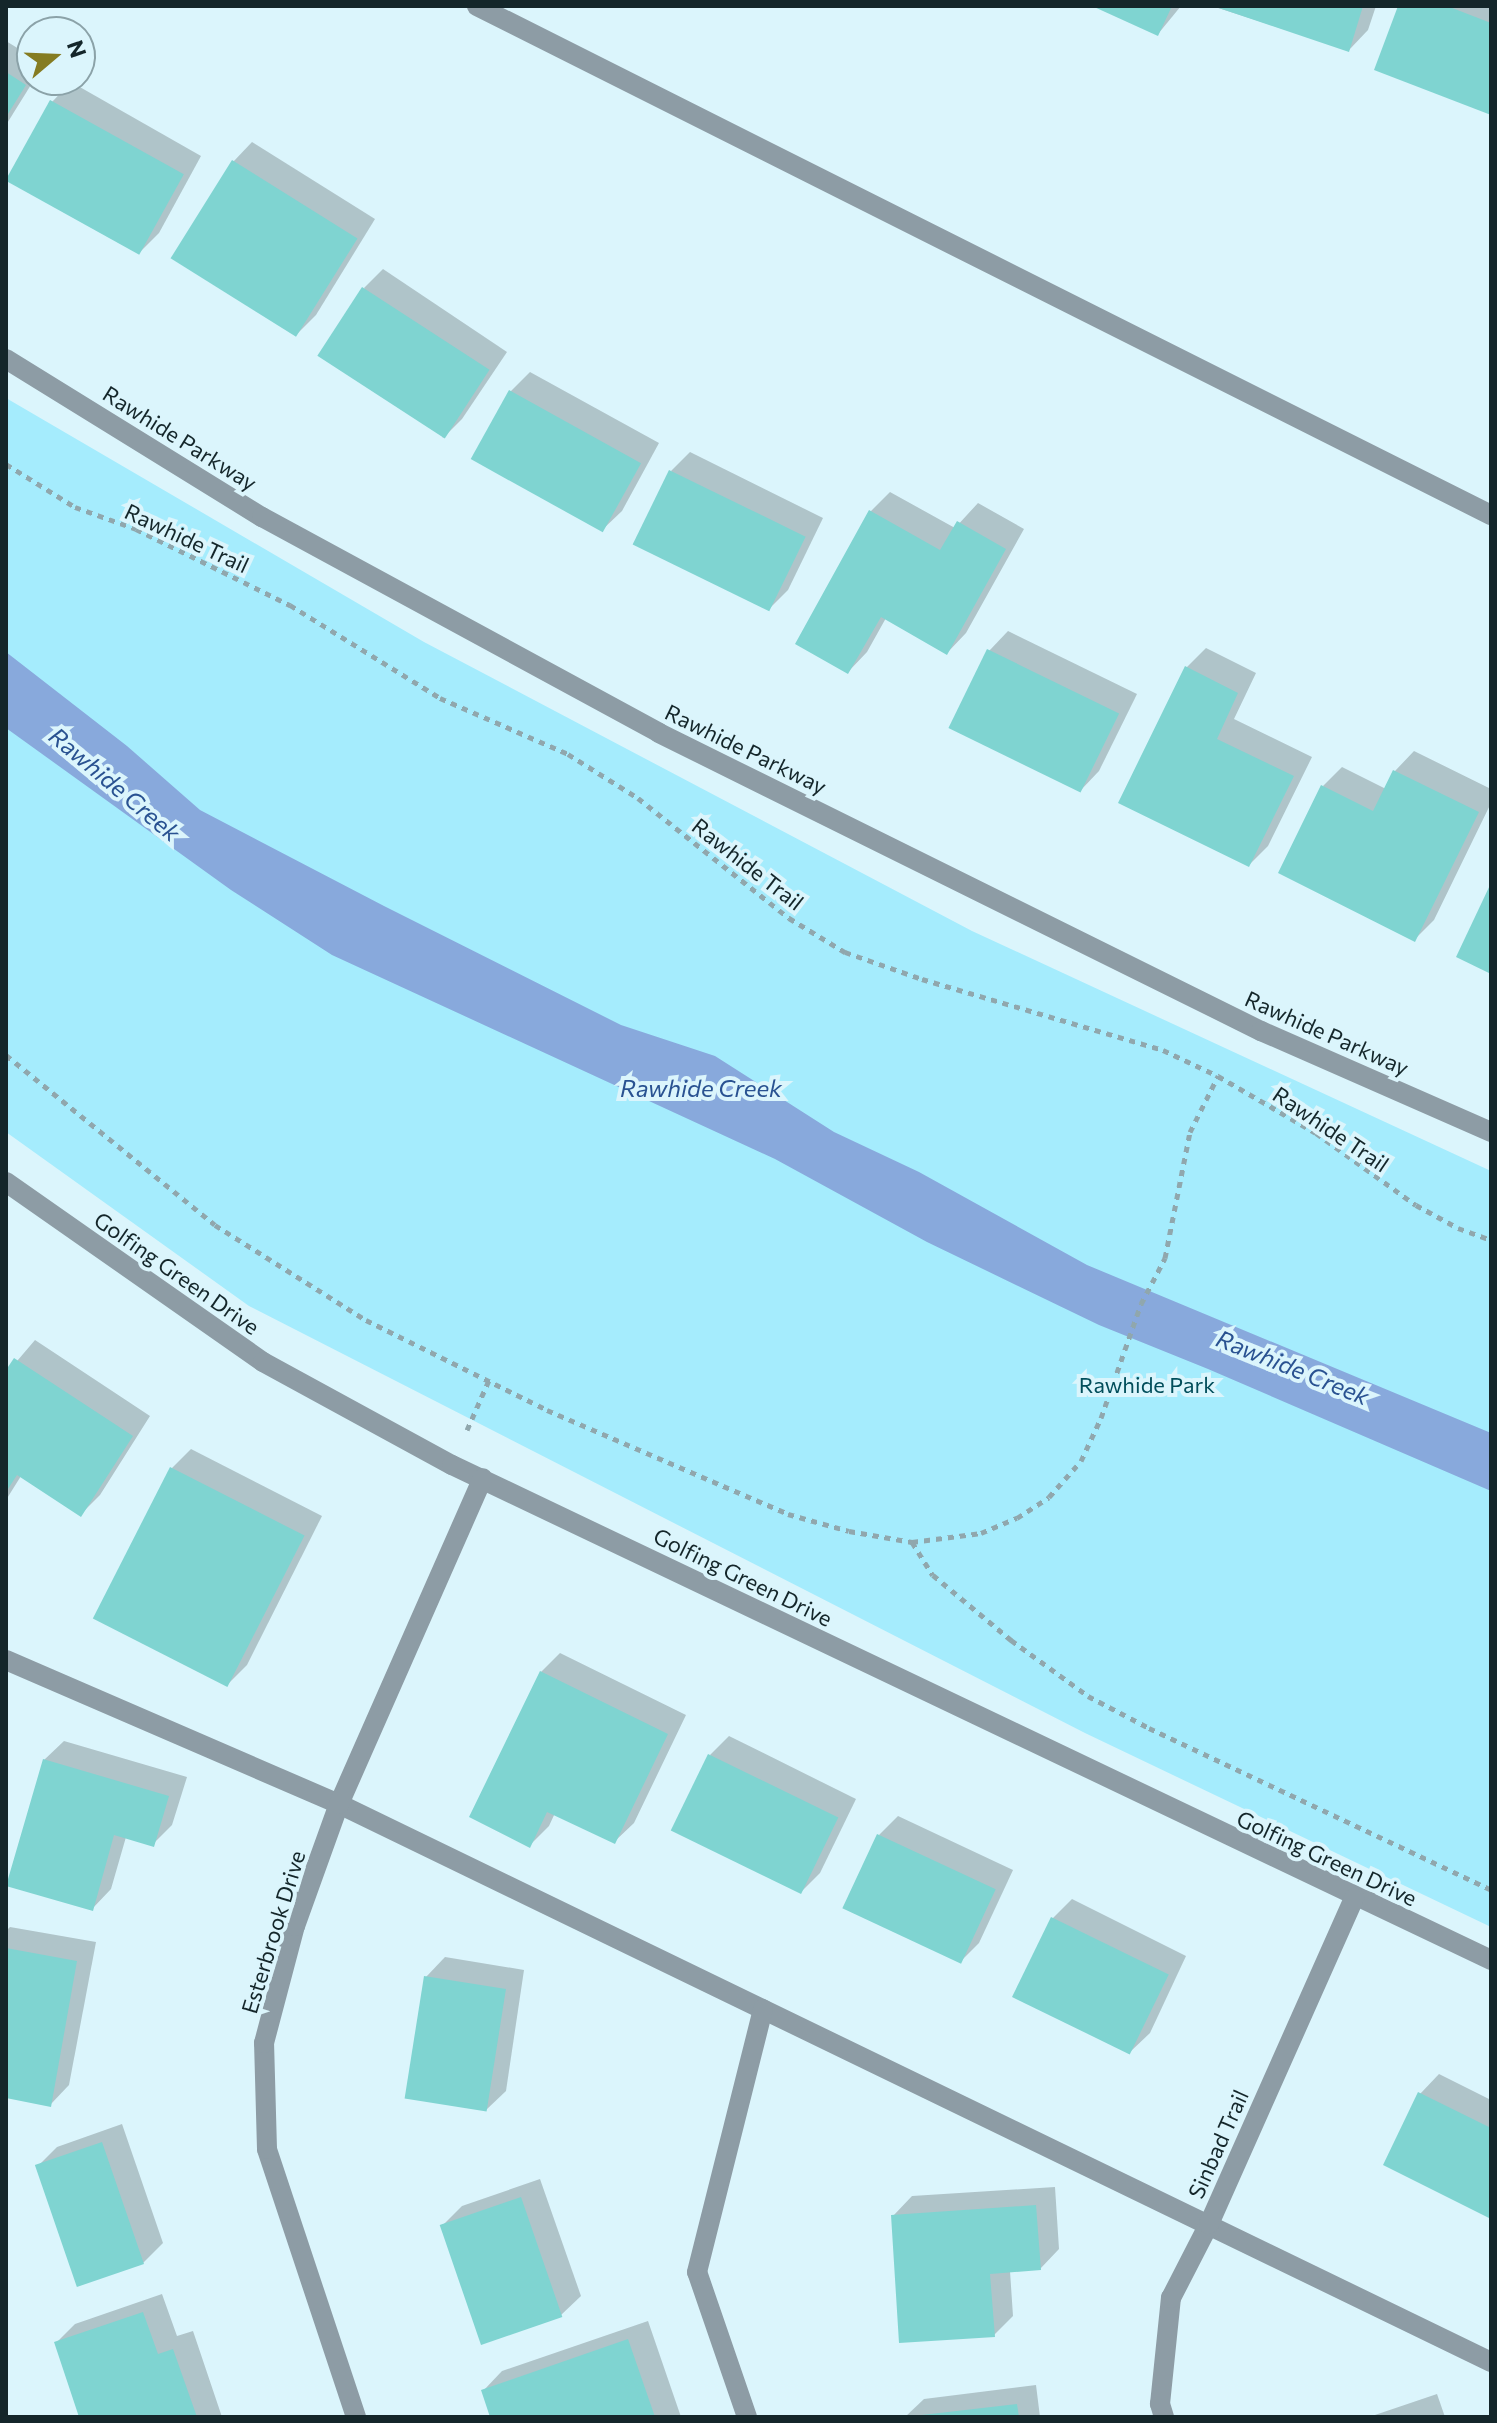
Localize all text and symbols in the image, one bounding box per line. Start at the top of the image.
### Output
north arrow [16,16,96,96]
text: N [62,36,93,61]
street label: Rawhide Parkway [98,380,262,496]
street label: Rawhide Trail [121,498,253,578]
street label: Rawhide Parkway [661,698,831,800]
water label: Rawhide Creek [44,721,186,847]
street label: Rawhide Trail [687,812,809,916]
street label: Rawhide Parkway [1241,985,1413,1081]
water label: Rawhide Creek [620,1074,782,1102]
street label: Rawhide Trail [1268,1081,1394,1177]
street label: Golfing Green Drive [89,1206,265,1340]
water label: Rawhide Creek [1212,1323,1374,1411]
park label: Rawhide Park [1079,1372,1215,1398]
street label: Golfing Green Drive [649,1522,837,1632]
street label: Golfing Green Drive [1233,1805,1421,1911]
street label: Esterbrook Drive [236,1847,310,2017]
street label: Sinbad Trail [1182,2086,1254,2202]

